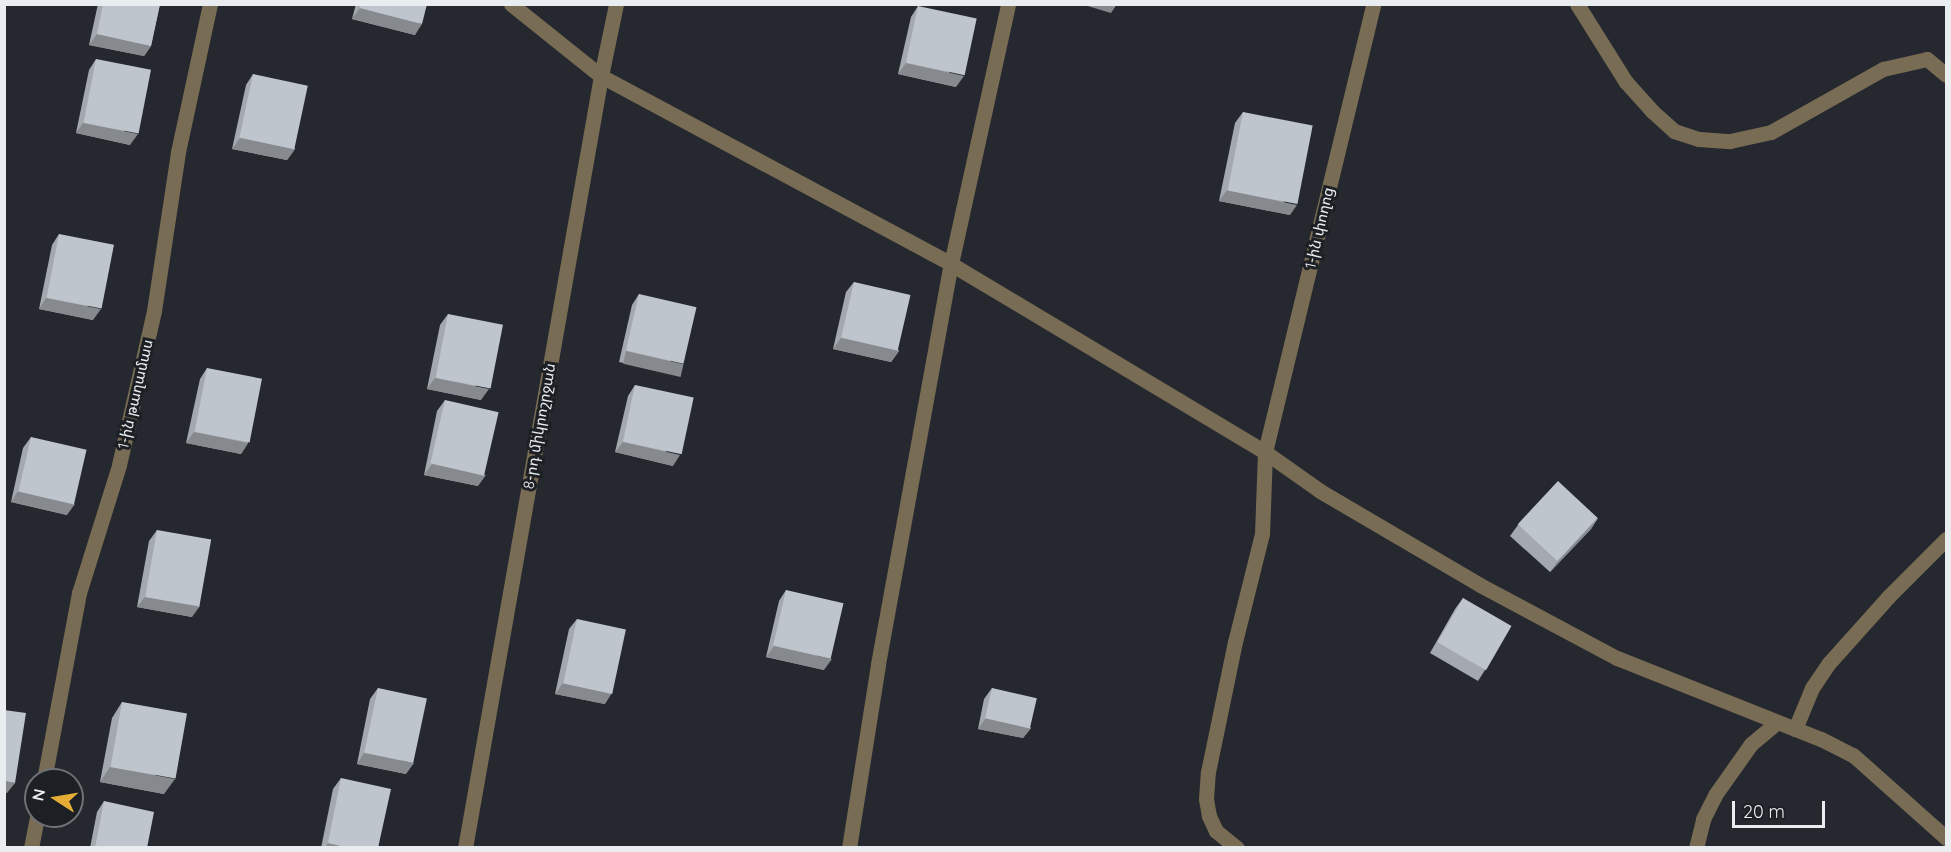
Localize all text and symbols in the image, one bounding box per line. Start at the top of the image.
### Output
street label: 1-ին փողոց [1301,186,1337,270]
street label: 1-ին թաղամաս [114,337,156,451]
street label: 8-րդ միկրոշրջան [519,362,559,490]
north arrow [24,768,84,828]
text: N [27,787,49,803]
scale bar [1735,789,1828,827]
text: 20 m [1743,800,1785,823]

